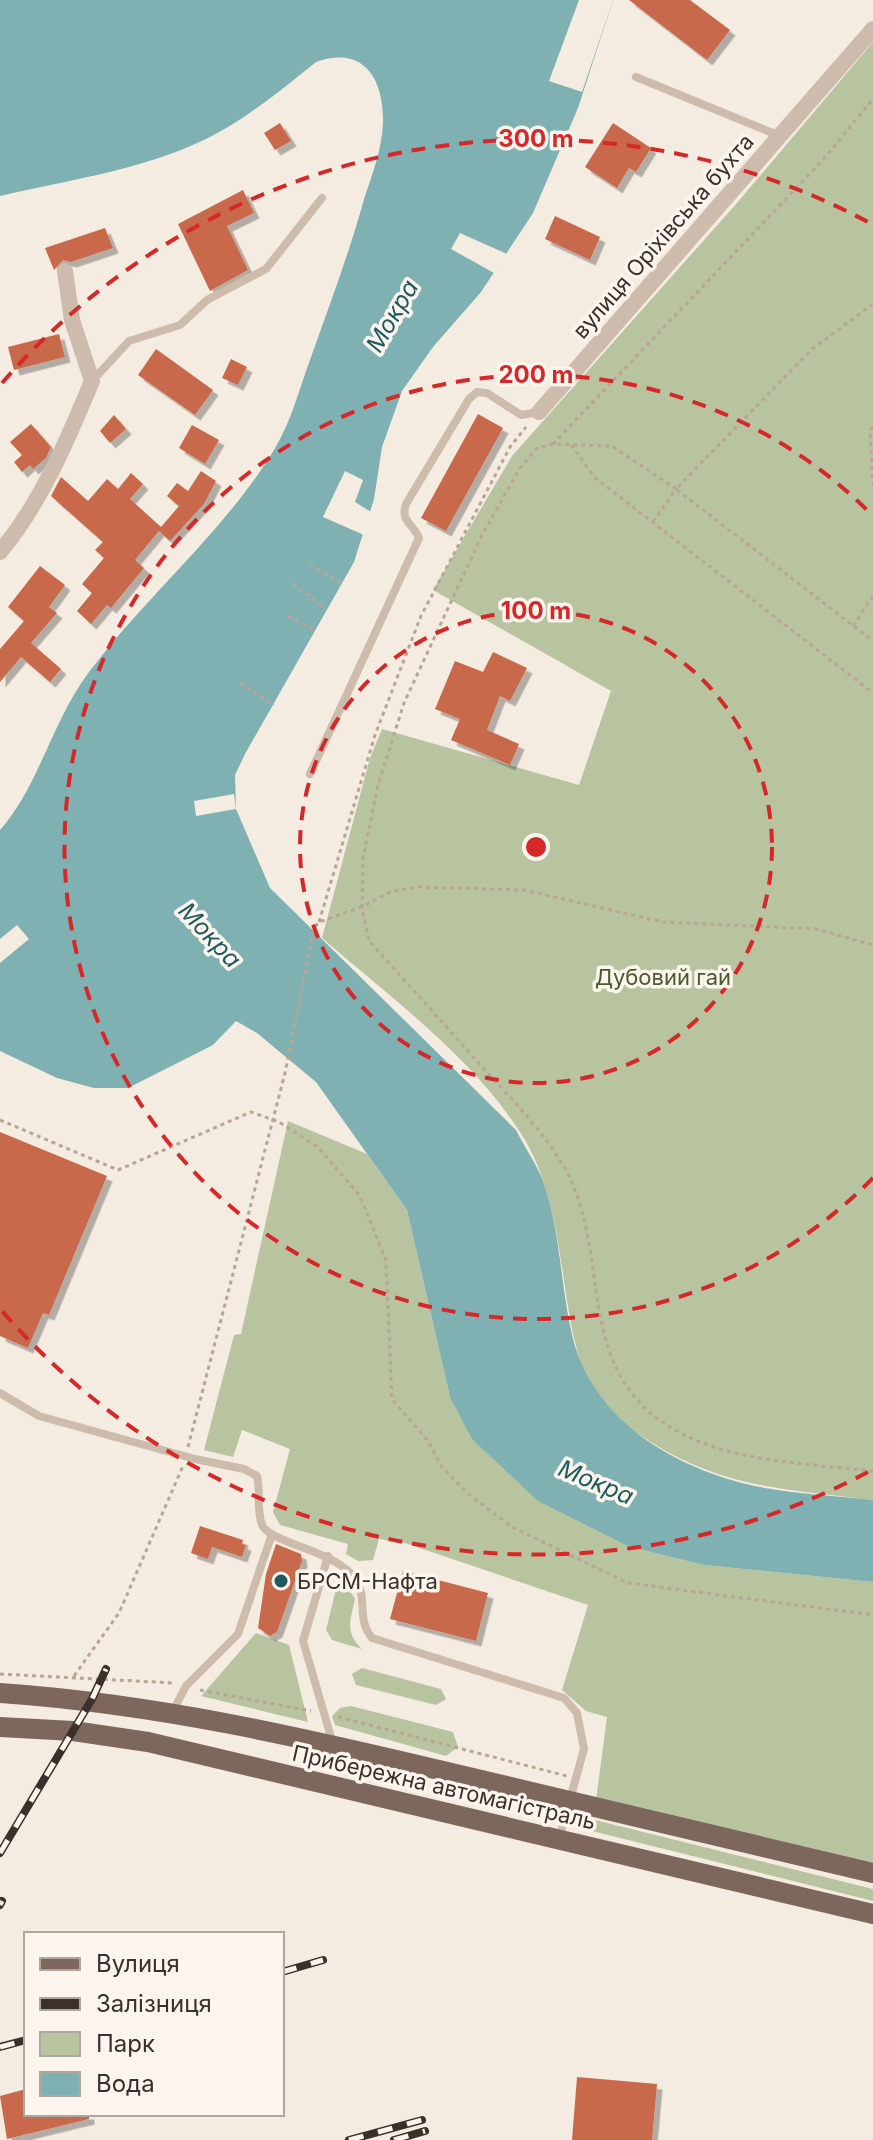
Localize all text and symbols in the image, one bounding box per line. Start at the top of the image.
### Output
text: 300 m [498,124,574,153]
street label: вулиця Оріхівська бухта [567,129,759,343]
water label: Мокра [360,275,424,357]
text: 200 m [498,360,574,389]
text: 100 m [501,596,571,625]
centre of rings [522,833,550,861]
water label: Мокра [173,896,247,974]
park label: Дубовий гай [595,964,731,990]
water label: Мокра [554,1453,638,1511]
place label: БРСМ-Нафта [297,1568,438,1594]
marker: БРСМ-Нафта [272,1572,290,1590]
street label: Прибережна автомагістраль [290,1739,598,1835]
legend [24,1932,284,2116]
text: Вулиця [96,1949,180,1978]
text: Залізниця [96,1989,212,2018]
text: Парк [96,2029,155,2058]
text: Вода [96,2069,155,2098]

